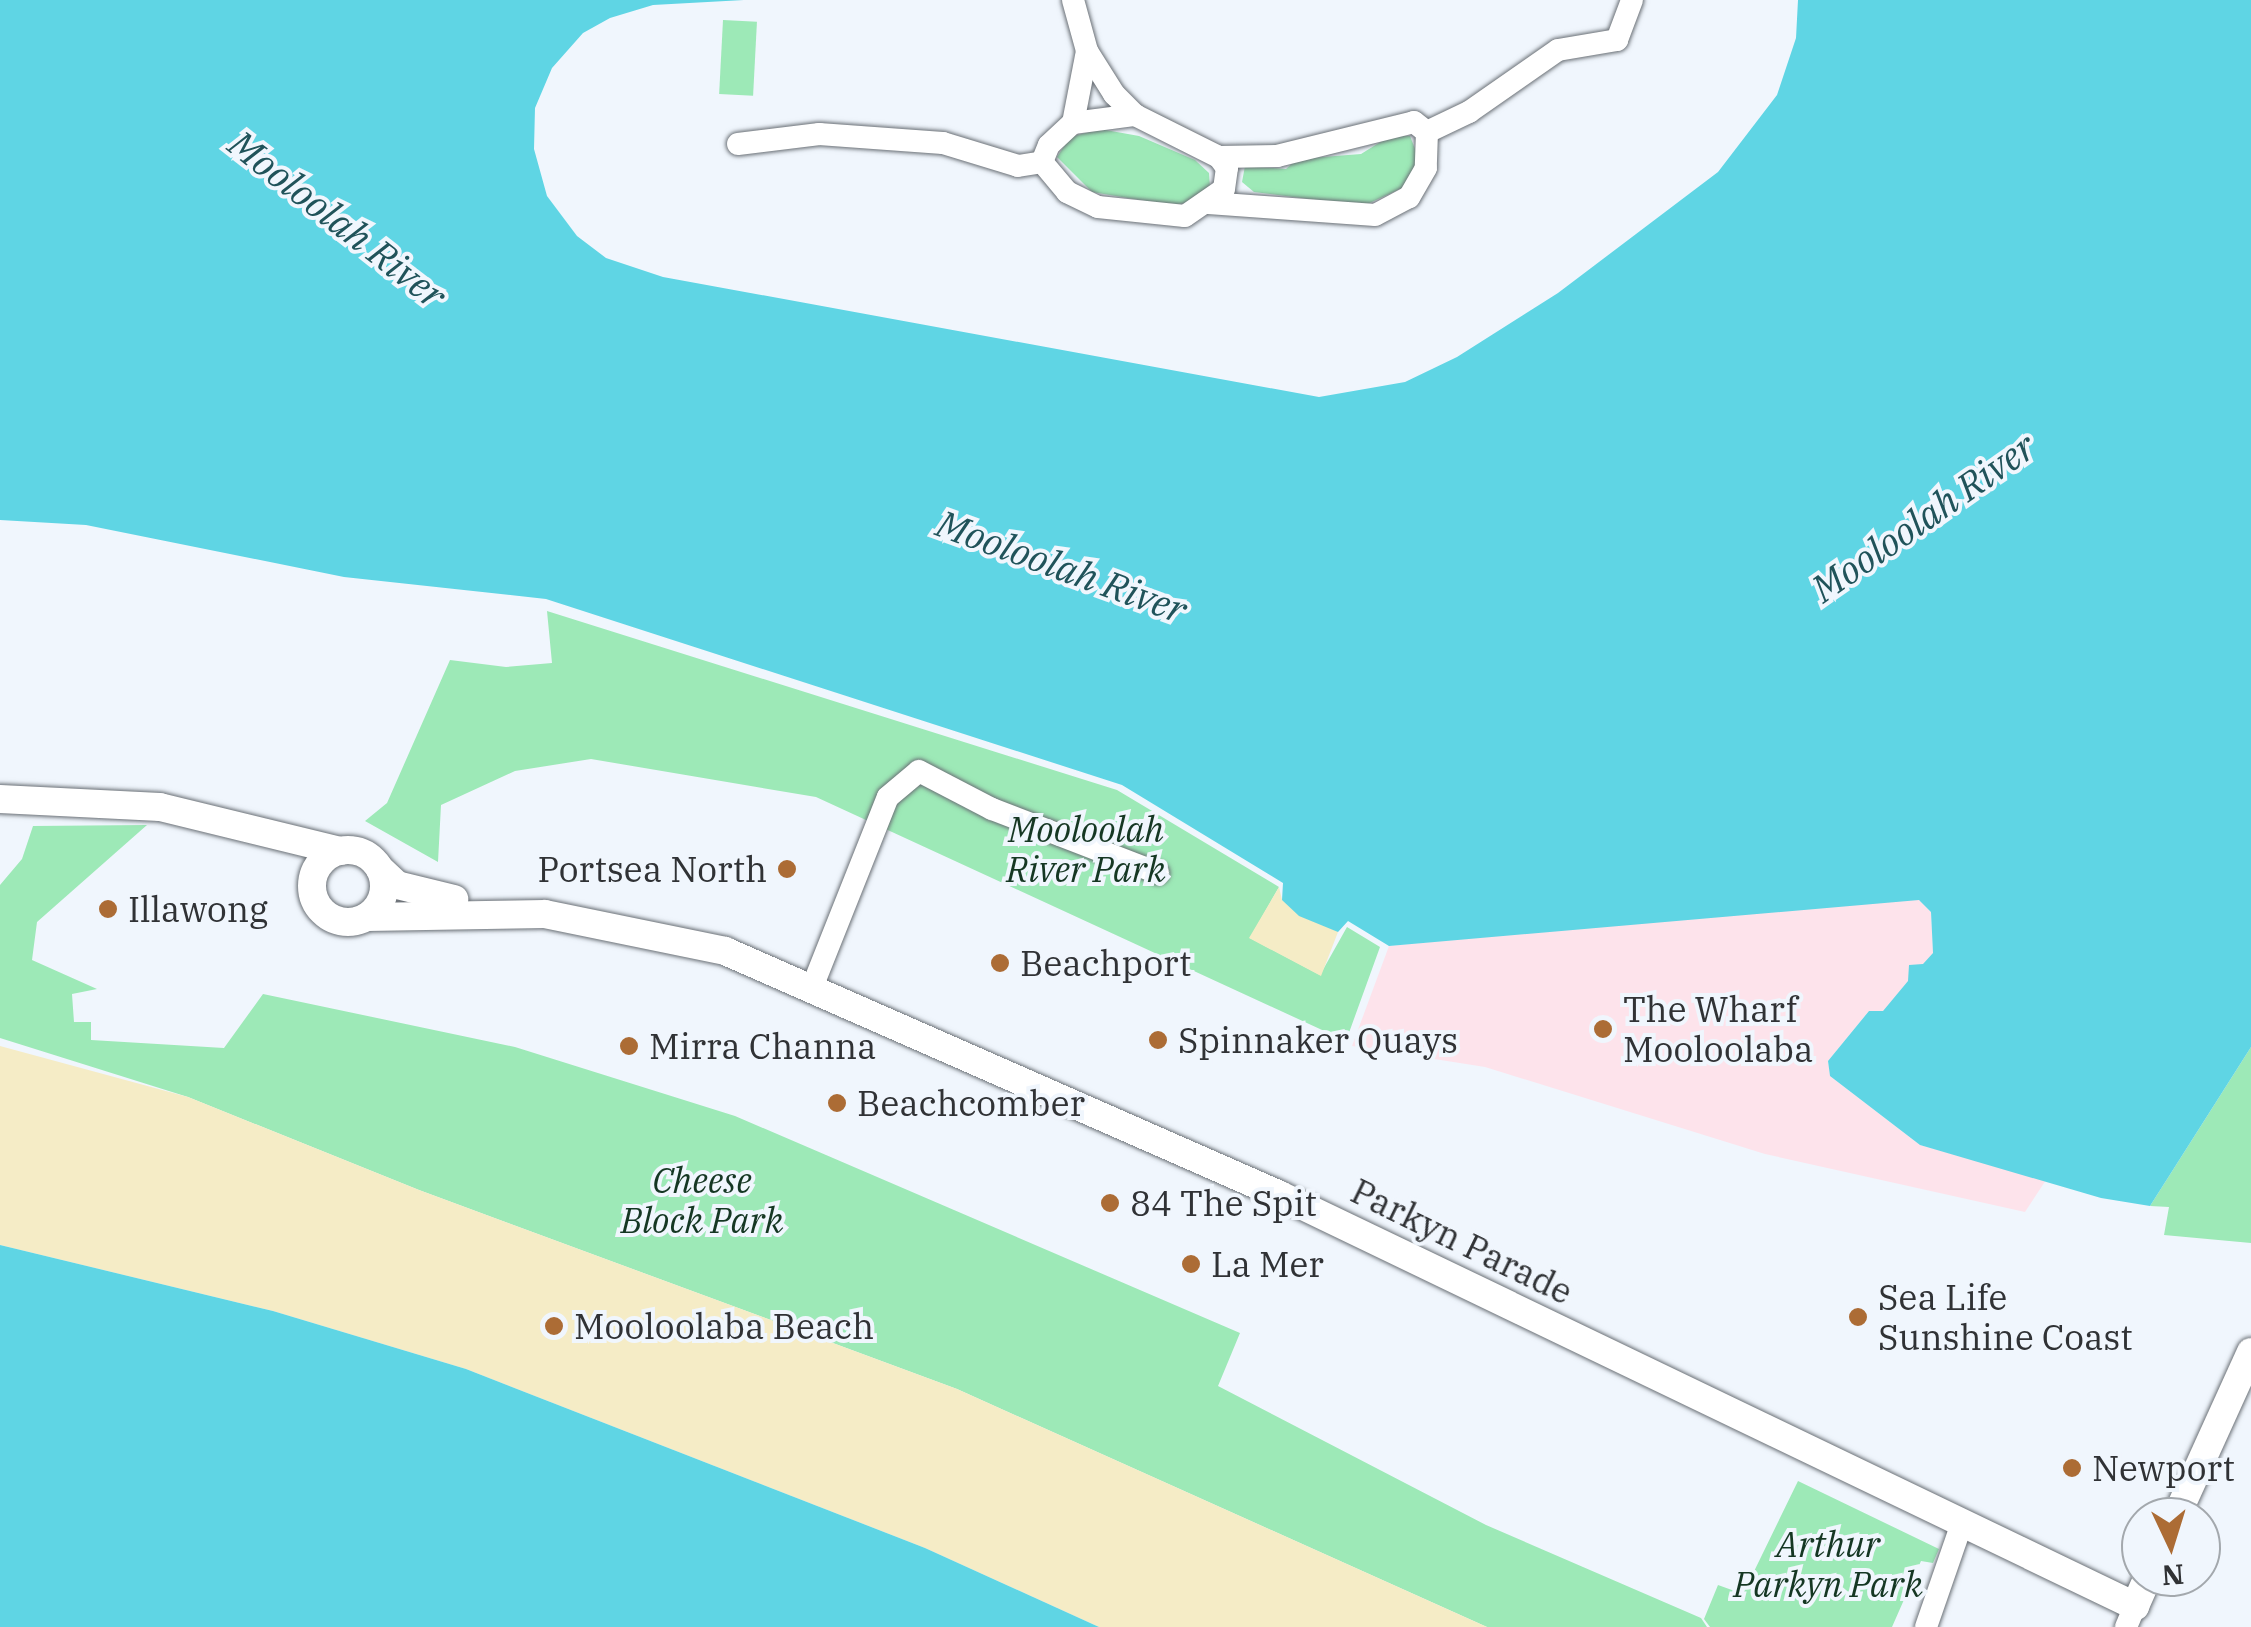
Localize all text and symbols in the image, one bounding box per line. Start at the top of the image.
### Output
water label: Mooloolah River [221,120,455,318]
water label: Mooloolah River [1802,423,2044,611]
water label: Mooloolah River [931,500,1193,632]
park label: Mooloolah River Park [1006,808,1166,890]
place label: Portsea North [538,848,767,890]
marker: Portsea North [776,858,798,880]
place label: Illawong [128,888,268,930]
marker: Illawong [97,898,119,920]
place label: Beachport [1020,942,1191,984]
marker: Beachport [989,952,1011,974]
place label: The Wharf Mooloolaba [1623,988,1813,1070]
marker: The Wharf Mooloolaba [1592,1018,1614,1040]
place label: Spinnaker Quays [1178,1019,1458,1061]
place label: Mirra Channa [649,1025,876,1067]
marker: Spinnaker Quays [1147,1029,1169,1051]
marker: Mirra Channa [618,1035,640,1057]
place label: Beachcomber [857,1082,1085,1124]
marker: Beachcomber [826,1092,848,1114]
park label: Cheese Block Park [621,1159,783,1241]
street label: Parkyn Parade [1345,1169,1579,1313]
place label: 84 The Spit [1130,1182,1317,1224]
marker: 84 The Spit [1099,1192,1121,1214]
place label: La Mer [1211,1243,1324,1285]
marker: La Mer [1180,1253,1202,1275]
place label: Sea Life Sunshine Coast [1878,1276,2133,1358]
place label: Mooloolaba Beach [574,1305,874,1347]
marker: Sea Life Sunshine Coast [1847,1306,1869,1328]
marker: Mooloolaba Beach [543,1315,565,1337]
place label: Newport [2092,1447,2235,1489]
marker: Newport [2061,1457,2083,1479]
north arrow [2121,1497,2221,1597]
park label: Arthur Parkyn Park [1733,1523,1923,1605]
text: N [2161,1556,2185,1595]

